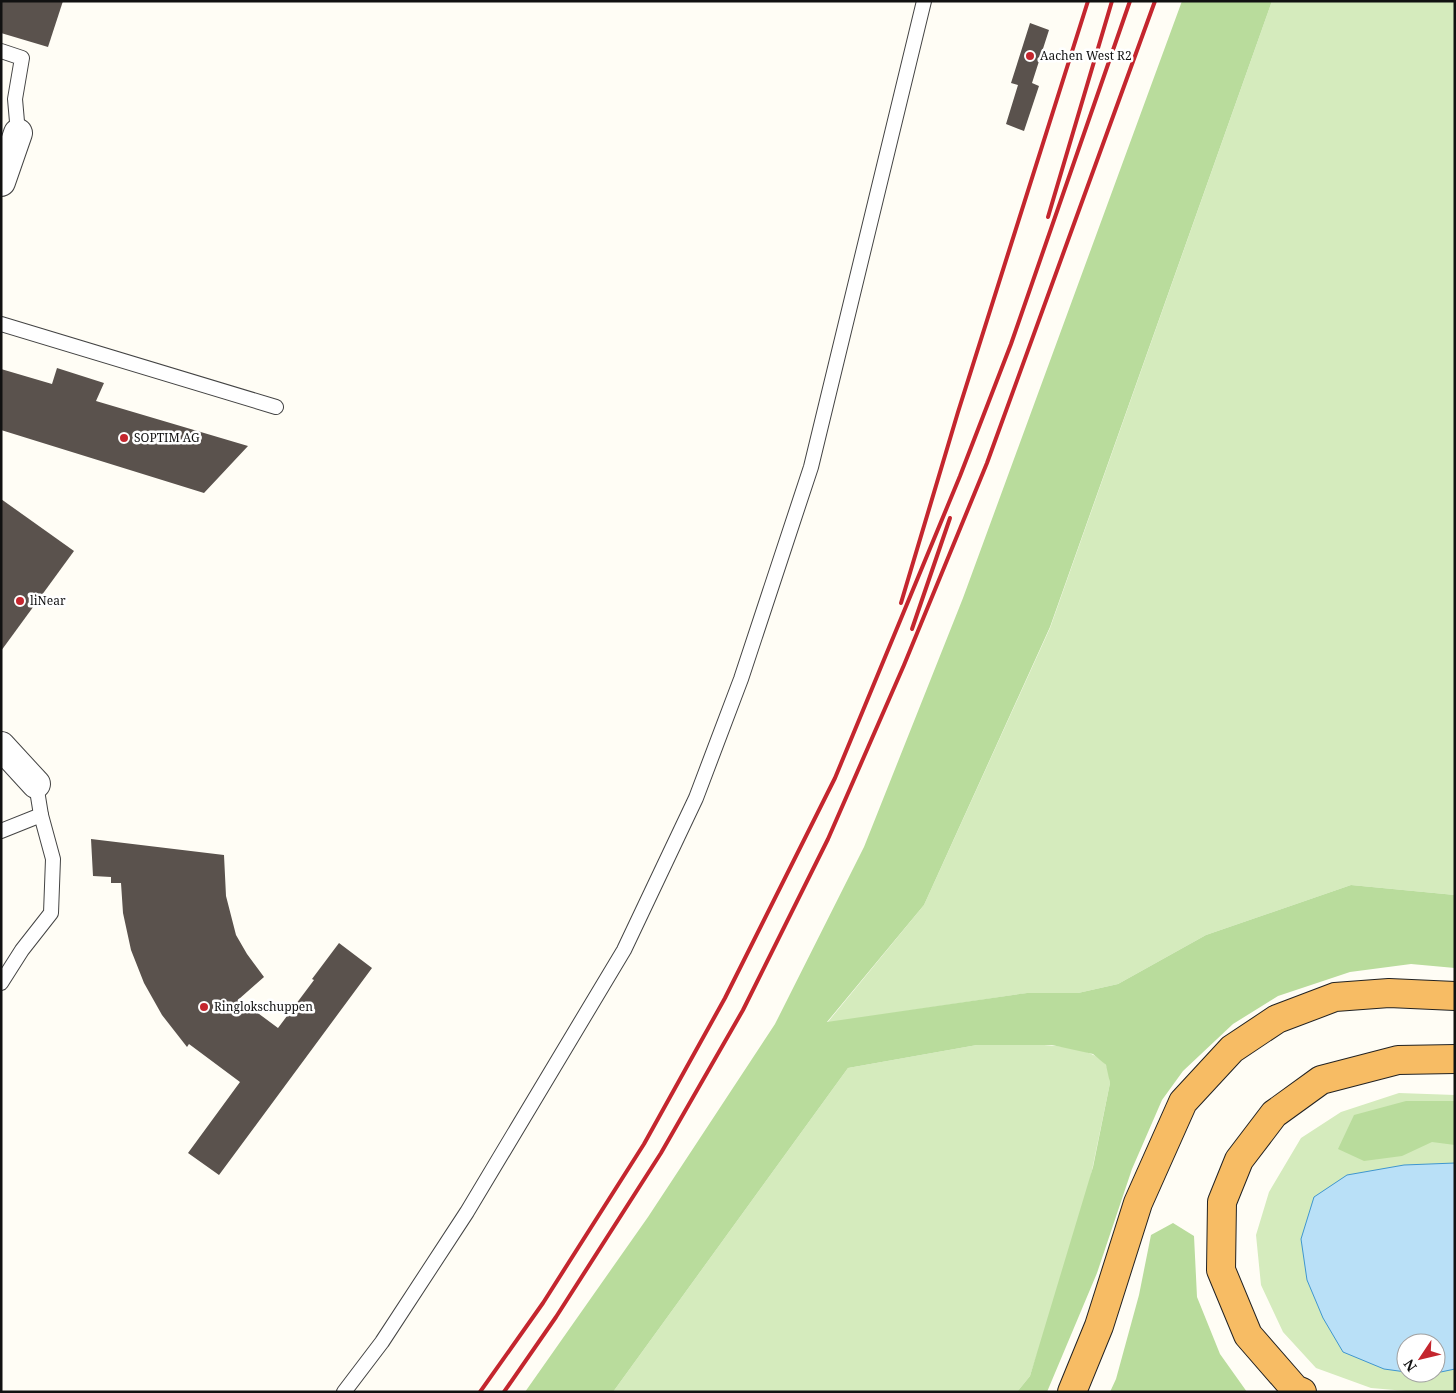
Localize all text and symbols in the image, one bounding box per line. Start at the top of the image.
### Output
place label: Aachen West R2 [1040,47,1132,64]
marker: Aachen West R2 [1024,50,1036,62]
place label: SOPTIM AG [134,429,200,446]
marker: SOPTIM AG [118,432,130,444]
place label: liNear [30,592,66,609]
marker: liNear [14,595,26,607]
place label: Ringlokschuppen [214,998,313,1015]
marker: Ringlokschuppen [198,1001,210,1013]
north arrow [1396,1333,1446,1383]
text: N [1399,1356,1421,1376]

